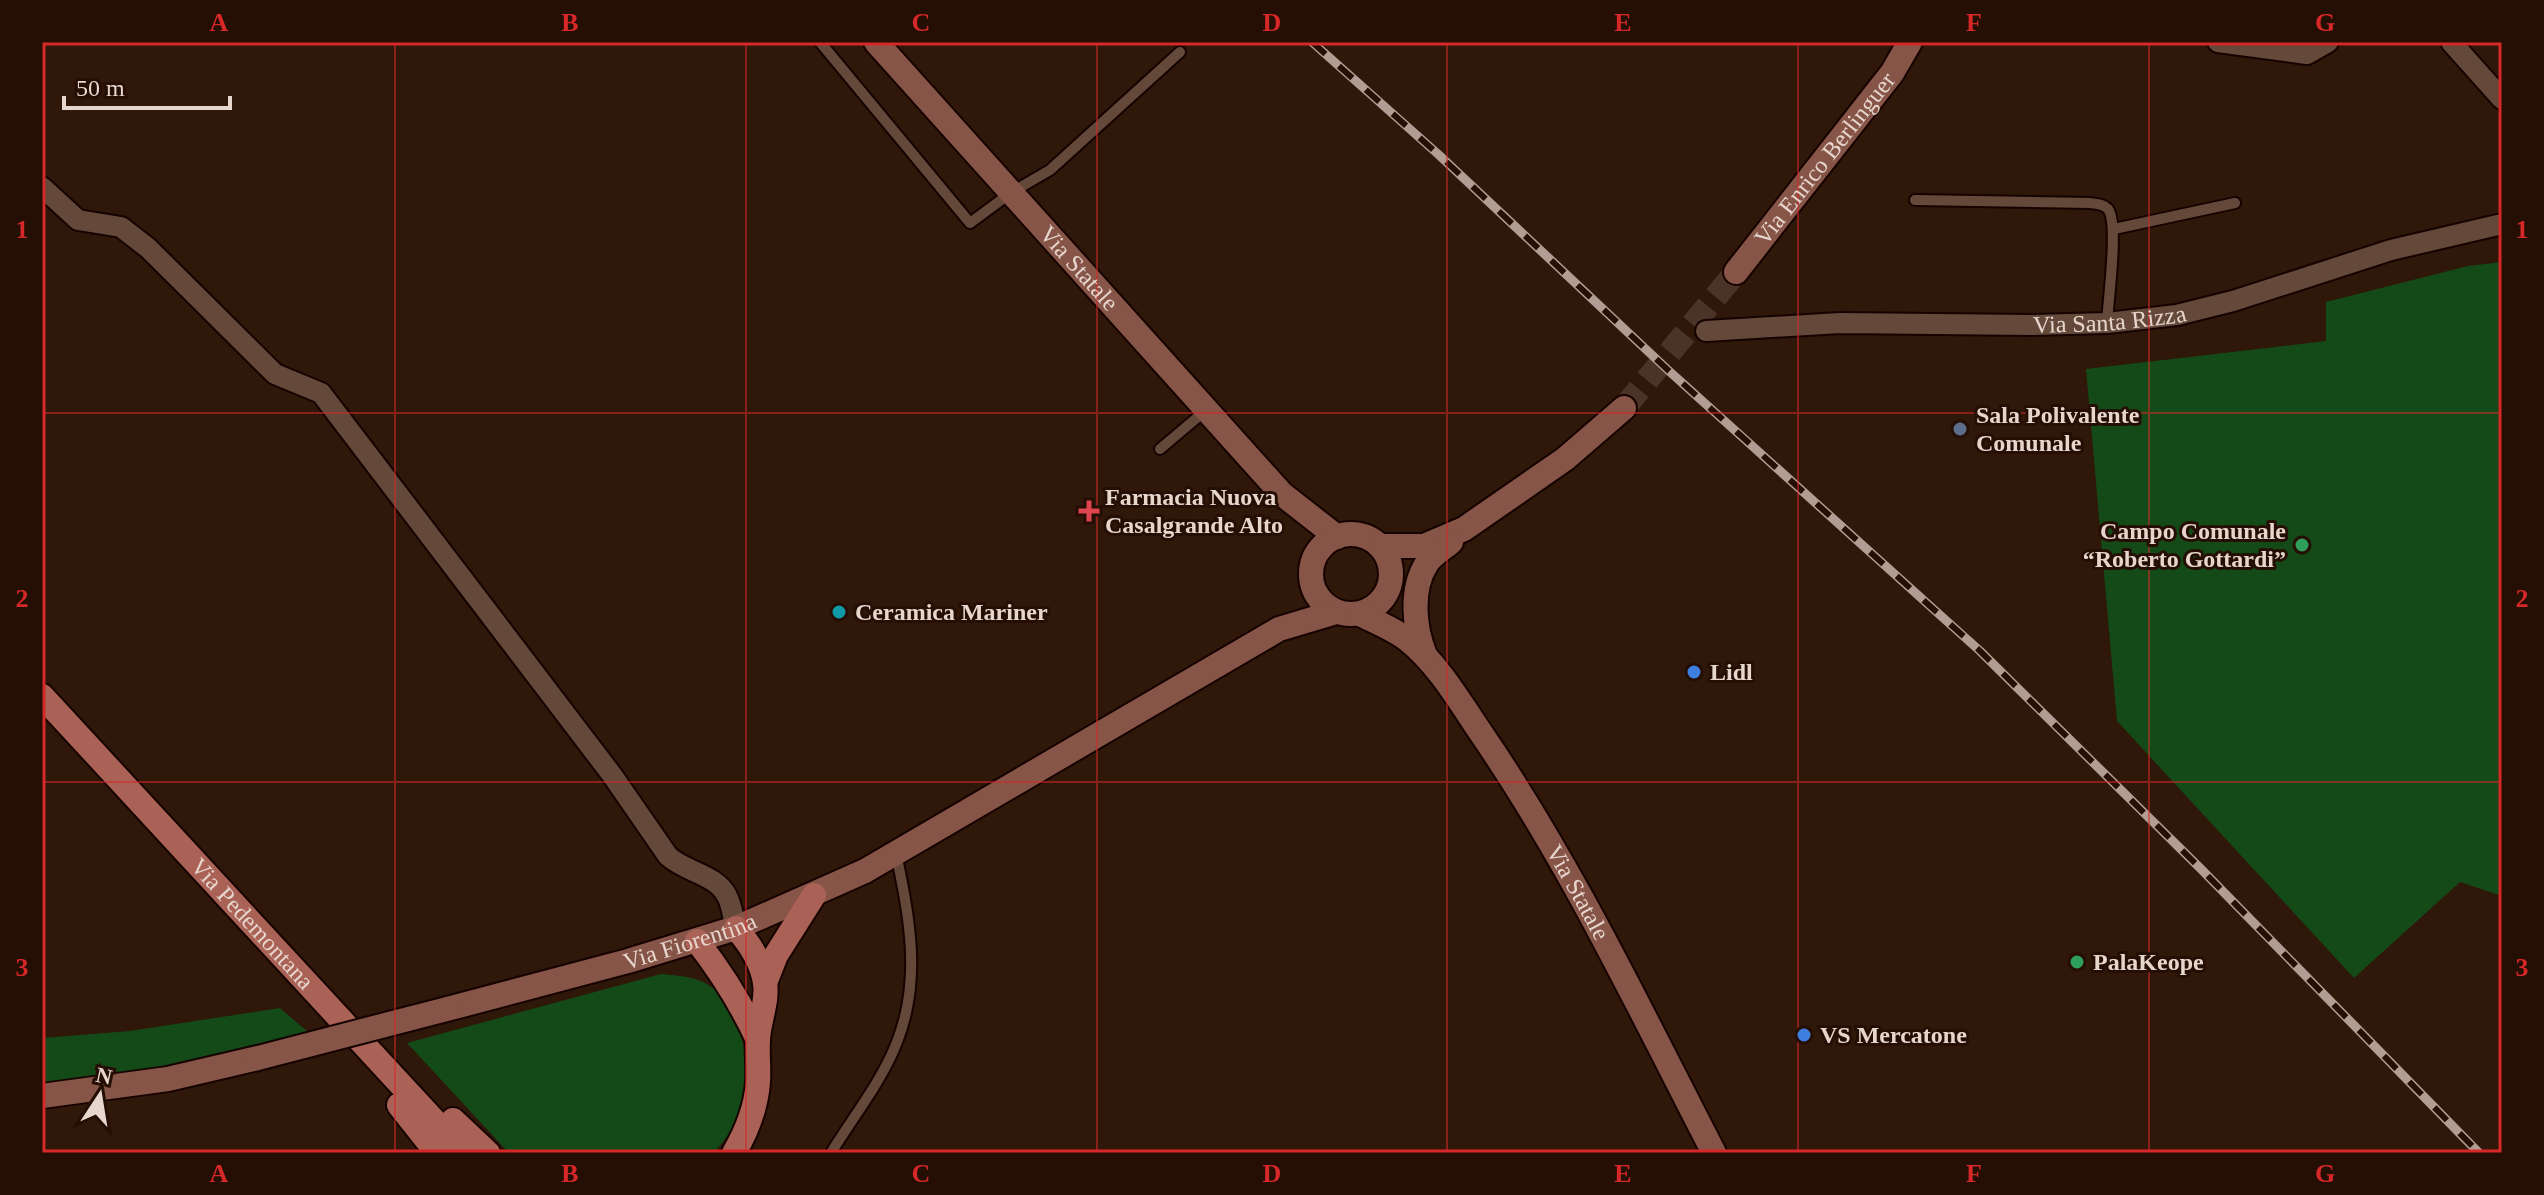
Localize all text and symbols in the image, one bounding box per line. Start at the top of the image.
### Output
text: A [210,8,229,37]
text: B [561,8,579,37]
text: C [912,8,930,37]
text: D [1263,8,1281,37]
text: E [1614,8,1632,37]
text: F [1966,8,1982,37]
text: G [2315,8,2335,37]
scale bar [64,60,230,110]
street label: Via Enrico Berlinguer [1749,67,1900,250]
text: 50 m [76,75,125,101]
text: 1 [16,215,29,244]
text: 1 [2516,215,2529,244]
street label: Via Statale [1035,221,1124,316]
street label: Via Santa Rizza [2033,300,2189,338]
place label: Sala Polivalente Comunale [1976,402,2140,456]
marker: Sala Polivalente Comunale [1951,420,1969,438]
place label: Farmacia Nuova Casalgrande Alto [1105,484,1283,538]
marker: Farmacia Nuova Casalgrande Alto [1080,502,1098,520]
place label: Campo Comunale “Roberto Gottardi” [2083,518,2286,572]
marker: Campo Comunale “Roberto Gottardi” [2293,536,2311,554]
text: 2 [16,584,29,613]
text: 2 [2516,584,2529,613]
place label: Ceramica Mariner [855,599,1048,625]
marker: Ceramica Mariner [830,603,848,621]
place label: Lidl [1710,659,1753,685]
marker: Lidl [1685,663,1703,681]
street label: Via Statale [1541,840,1615,944]
street label: Via Pedemontana [186,853,319,995]
street label: Via Fiorentina [620,908,761,975]
place label: PalaKeope [2093,949,2204,975]
text: 3 [16,953,29,982]
marker: PalaKeope [2068,953,2086,971]
text: 3 [2516,953,2529,982]
place label: VS Mercatone [1820,1022,1967,1048]
marker: VS Mercatone [1795,1026,1813,1044]
north arrow [60,1055,140,1135]
text: N [94,1062,115,1090]
text: A [210,1159,229,1188]
text: B [561,1159,579,1188]
text: C [912,1159,930,1188]
text: D [1263,1159,1281,1188]
text: E [1614,1159,1632,1188]
text: F [1966,1159,1982,1188]
text: G [2315,1159,2335,1188]

